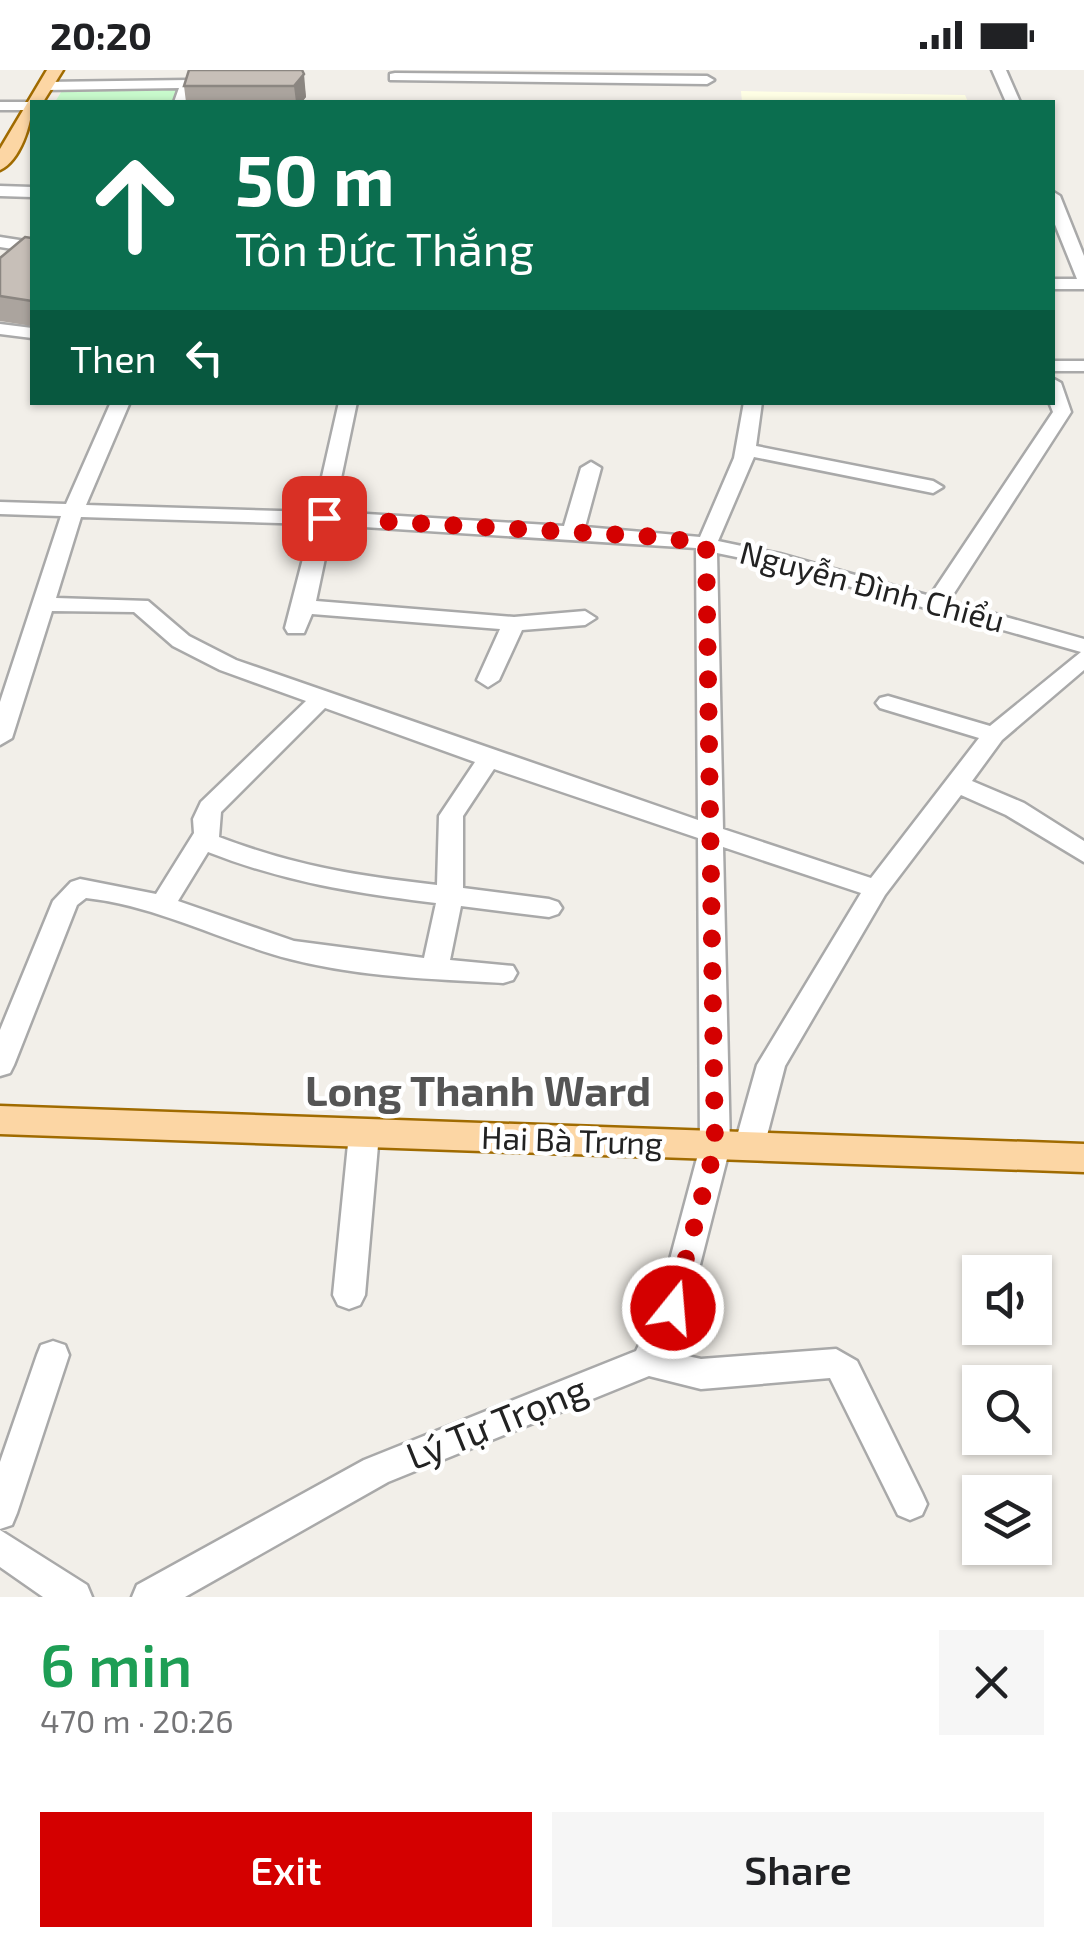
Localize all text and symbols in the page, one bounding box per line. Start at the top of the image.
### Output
text: 20:20 [50,12,152,58]
text: 50 m [235,136,395,220]
icon: ahead [70,140,200,270]
text: Tôn Đức Thắng [235,221,534,275]
icon: left [177,330,232,385]
text: Then [70,335,157,381]
pin [282,476,367,561]
icon: arrive [297,491,352,546]
street label: Nguyễn Đình Chiểu [736,531,1009,639]
district label: Long Thanh Ward [305,1064,651,1114]
street label: Hai Bà Trưng [481,1117,664,1161]
map controls [962,1255,1052,1565]
button: sound [962,1255,1052,1345]
position arrow [621,1256,725,1360]
street label: Lý Tự Trọng [399,1364,593,1478]
button: search [962,1365,1052,1455]
button: layers [962,1475,1052,1565]
text: 6 min [40,1627,192,1699]
button: close [939,1630,1044,1735]
text: 470 m · 20:26 [40,1701,233,1739]
button: Exit [40,1812,532,1927]
button: Share [552,1812,1044,1927]

